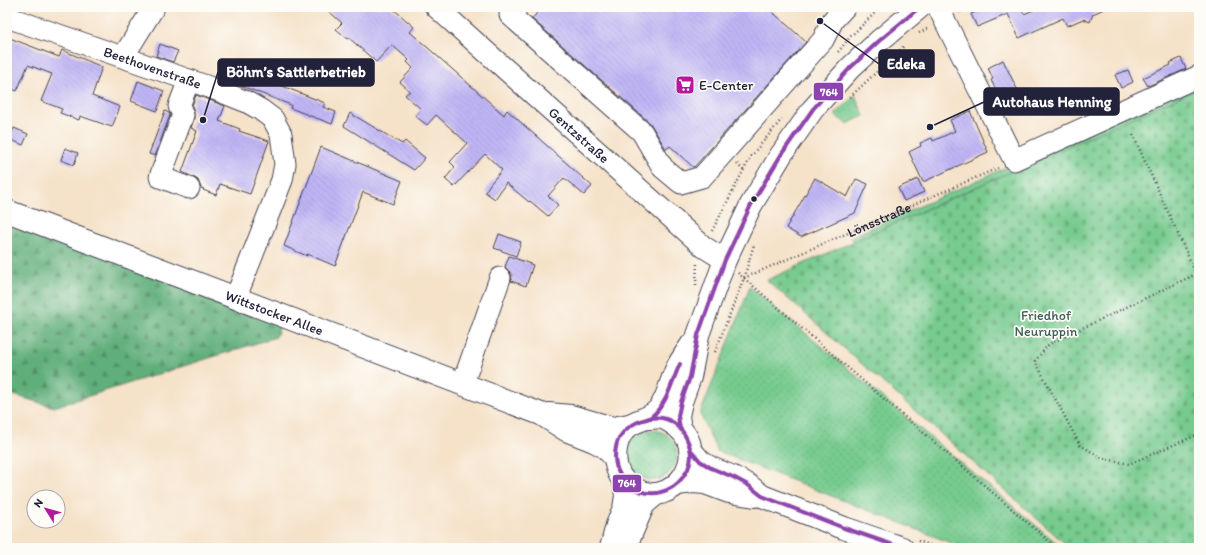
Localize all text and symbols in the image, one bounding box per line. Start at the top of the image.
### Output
street label: Beethovenstraße [101,43,204,92]
callout: Edeka [879,50,934,77]
text: Edeka [887,55,926,73]
callout: Böhm’s Sattlerbetrieb [218,59,374,86]
text: Böhm’s Sattlerbetrieb [226,63,366,81]
supermarket icon: E-Center [674,74,696,96]
place label: E-Center [699,77,754,94]
line badge: 764 [813,82,844,101]
text: 764 [819,86,838,99]
callout: Autohaus Henning [984,88,1119,115]
text: Autohaus Henning [992,93,1112,112]
street label: Gentzstraße [545,104,613,167]
unlabelled marker [749,194,759,204]
street label: Lönsstraße [844,198,914,241]
street label: Wittstocker Allee [223,286,326,339]
park label: Friedhof Neuruppin [1015,307,1078,340]
line badge: 764 [612,474,642,493]
text: 764 [617,477,636,490]
north arrow [26,489,66,529]
text: N [31,496,46,510]

